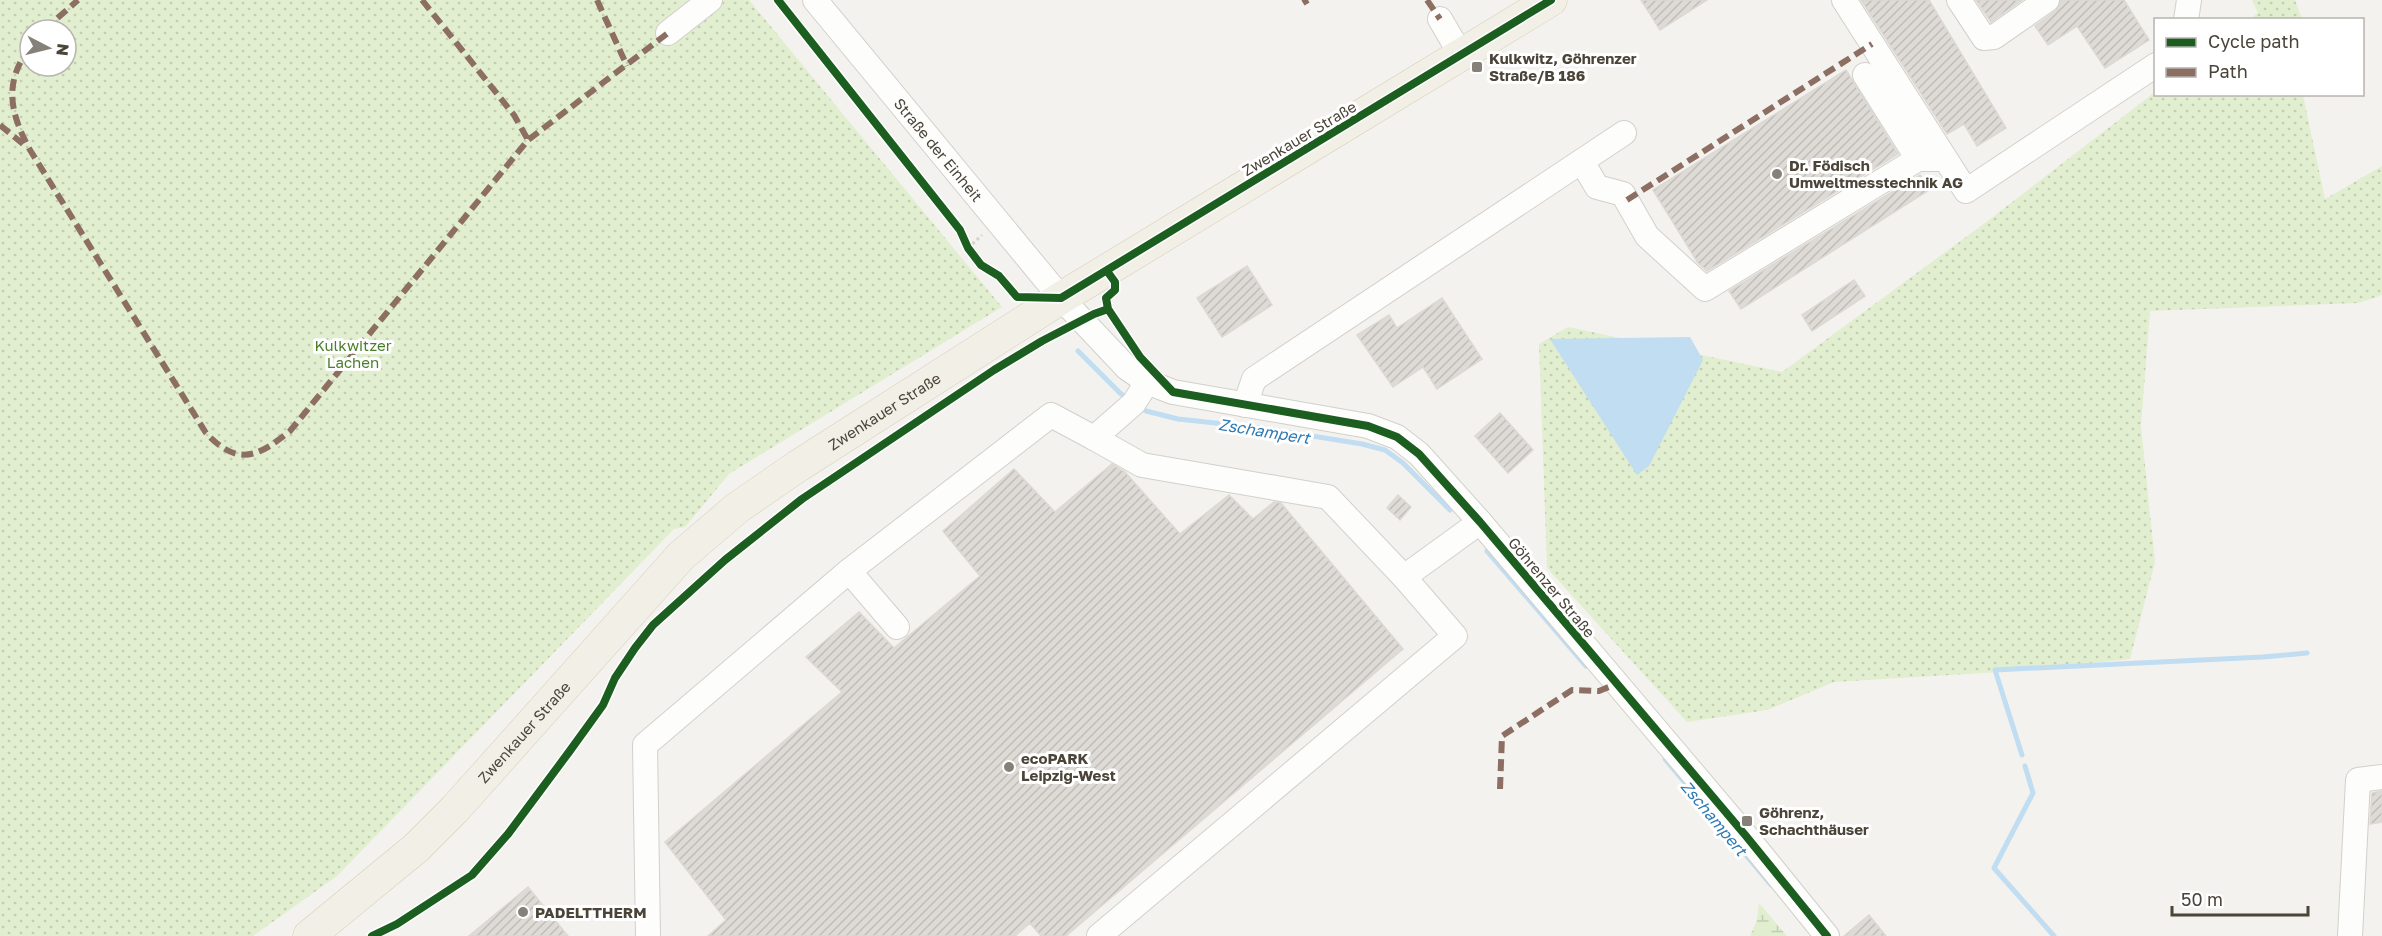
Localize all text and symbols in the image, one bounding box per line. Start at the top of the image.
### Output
north arrow [18,18,78,78]
legend [2154,18,2364,96]
text: Cycle path [2208,30,2300,52]
text: N [52,43,74,57]
place label: Kulkwitz, Göhrenzer Straße/B 186 [1489,49,1637,84]
marker: Kulkwitz, Göhrenzer Straße/B 186 [1470,60,1484,74]
text: Path [2208,60,2248,82]
street label: Straße der Einheit [891,94,986,205]
street label: Zwenkauer Straße [1239,97,1359,179]
place label: Dr. Födisch Umweltmesstechnik AG [1789,156,1963,191]
marker: Dr. Födisch Umweltmesstechnik AG [1770,167,1784,181]
park label: Kulkwitzer Lachen [314,336,392,371]
street label: Zwenkauer Straße [825,368,944,453]
water label: Zschampert [1217,414,1313,448]
street label: Göhrenzer Straße [1505,533,1599,641]
street label: Zwenkauer Straße [474,677,574,786]
place label: ecoPARK Leipzig-West [1021,749,1116,784]
marker: ecoPARK Leipzig-West [1002,760,1016,774]
water label: Zschampert [1677,776,1752,861]
place label: Göhrenz, Schachthäuser [1759,803,1869,838]
marker: Göhrenz, Schachthäuser [1740,814,1754,828]
scale bar [2172,879,2308,917]
text: 50 m [2181,888,2223,910]
place label: PADELTTHERM [535,903,647,921]
marker: PADELTTHERM [516,905,530,919]

